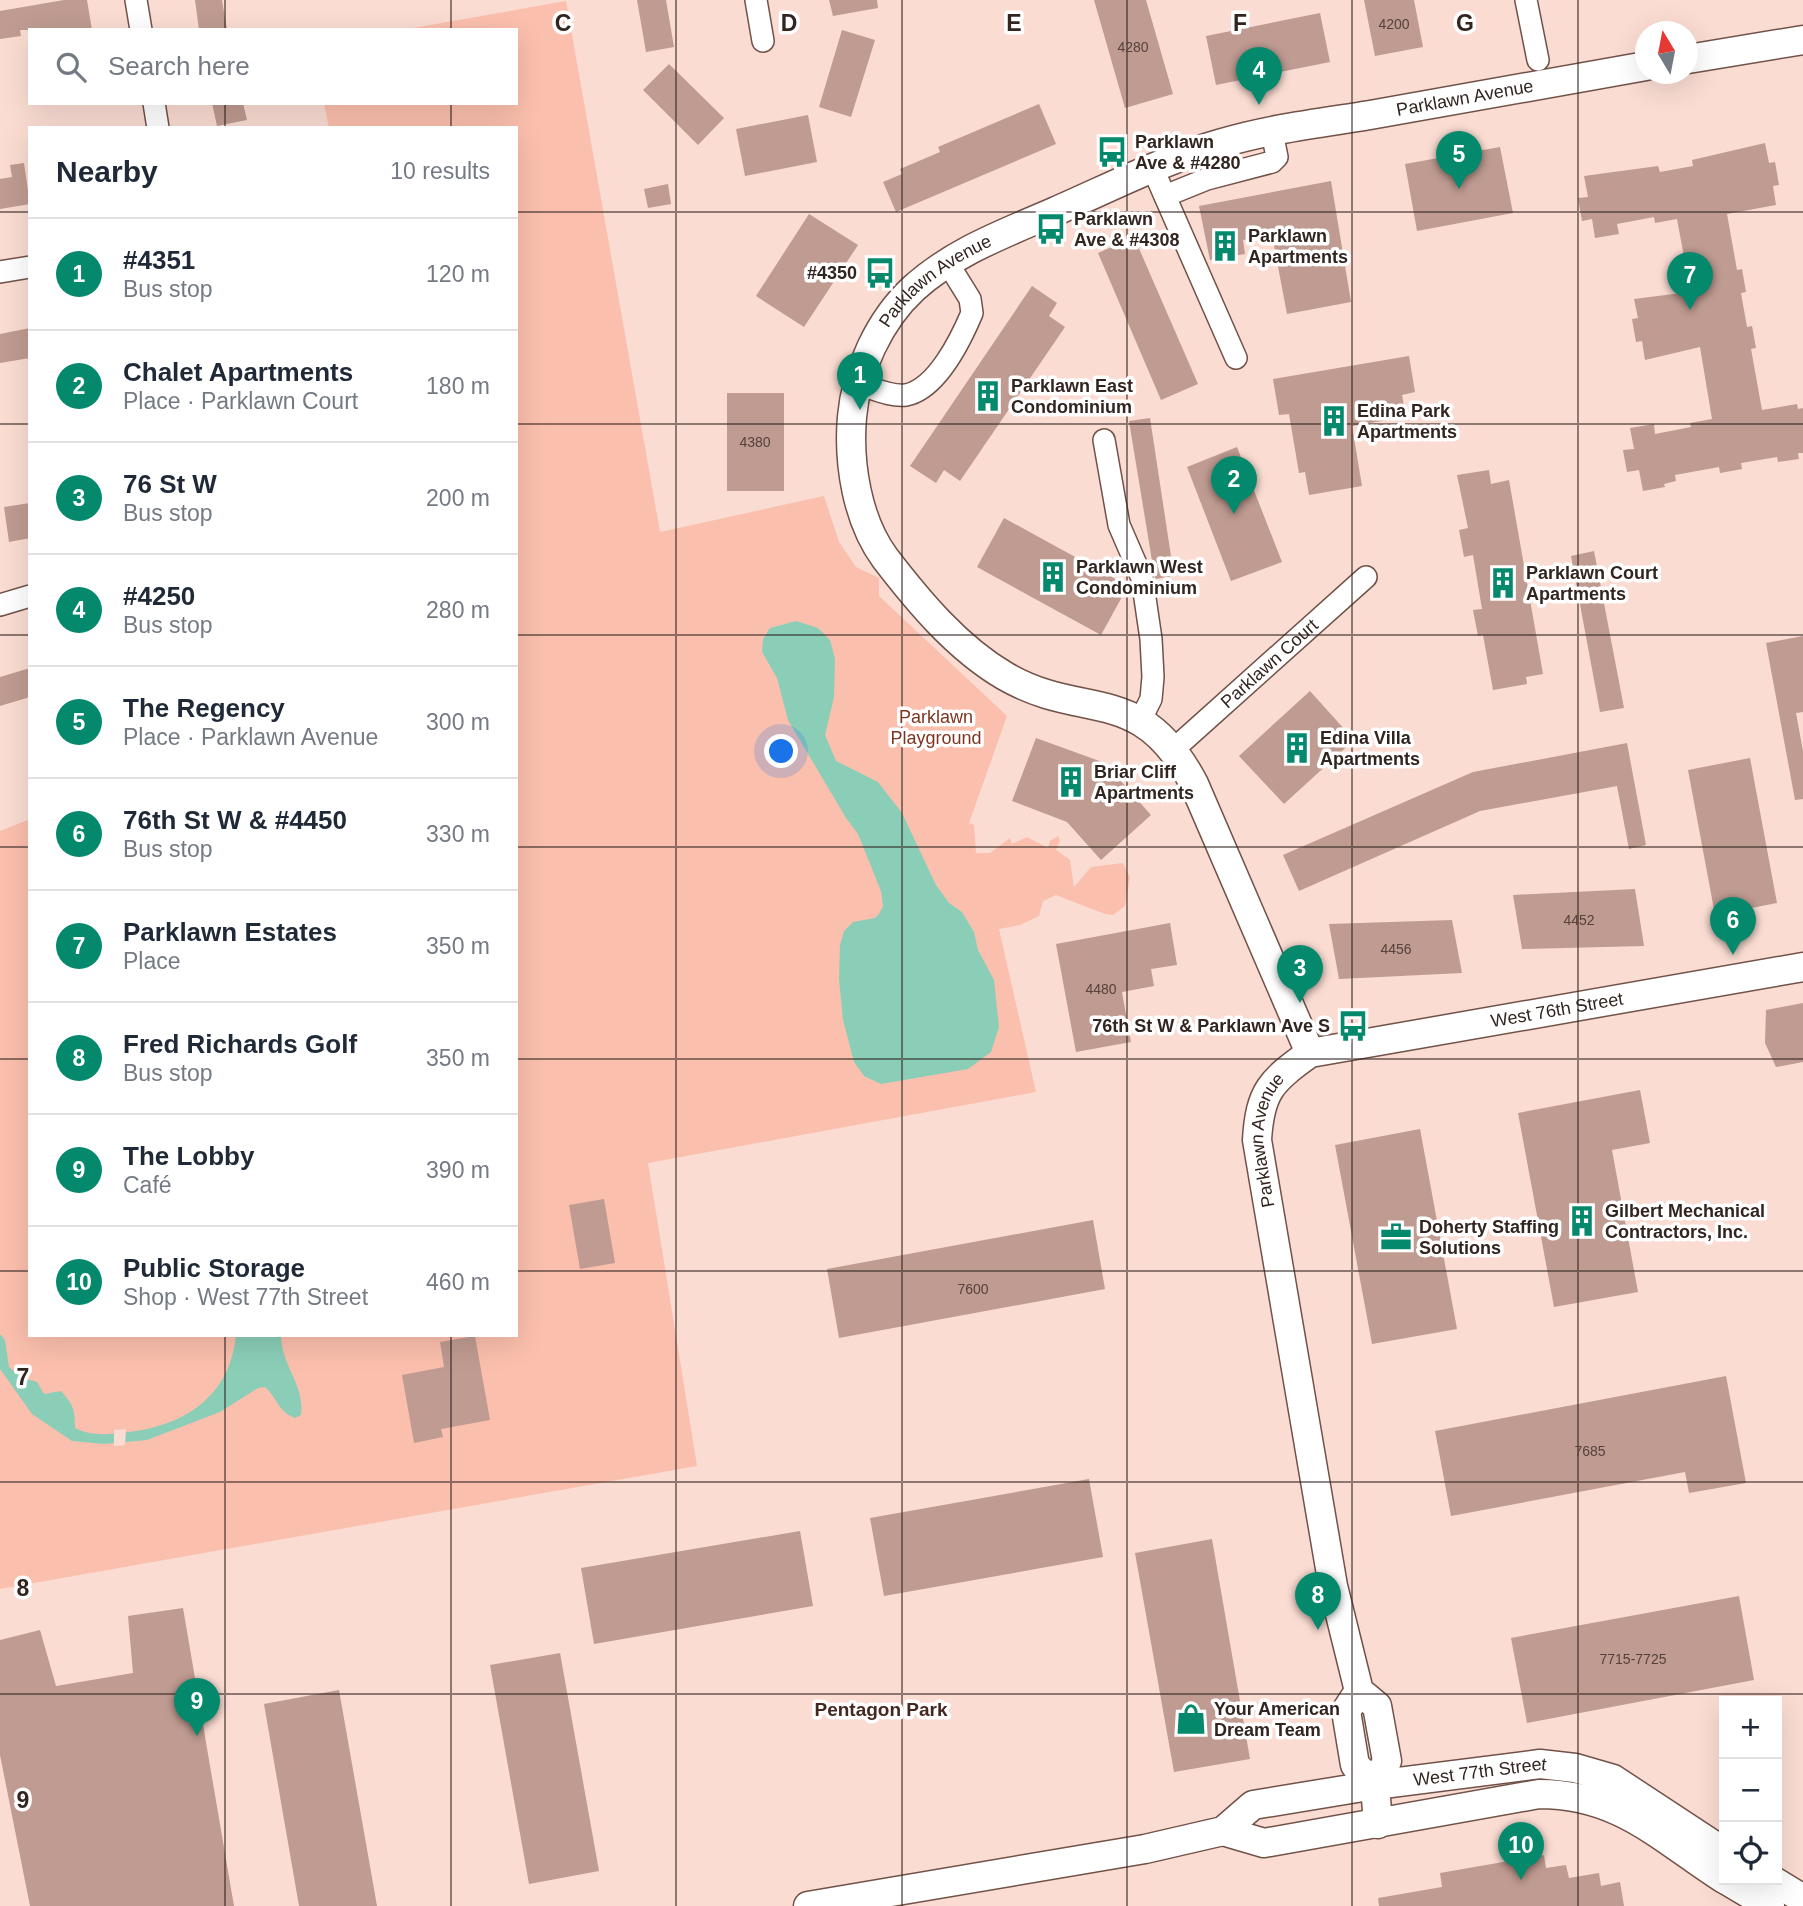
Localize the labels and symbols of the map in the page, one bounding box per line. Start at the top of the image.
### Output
text: C [555,10,571,36]
text: D [781,10,797,36]
text: E [1006,10,1022,36]
text: F [1233,10,1247,36]
text: G [1456,10,1474,36]
house number: 4200 [1378,16,1410,32]
north arrow [1635,21,1698,84]
house number: 4280 [1117,39,1149,55]
pin: 4 [1236,47,1282,105]
street label: Parklawn Avenue [1395,76,1535,120]
pin: 5 [1436,131,1482,189]
place label: Parklawn Ave & #4280 [1135,132,1240,173]
bus stop icon: Parklawn Ave & #4280 [1095,135,1129,169]
place label: Parklawn Ave & #4308 [1074,209,1179,250]
bus stop icon: Parklawn Ave & #4308 [1034,212,1068,246]
place label: Parklawn Apartments [1248,226,1348,267]
building icon: Parklawn Apartments [1208,229,1242,263]
street label: Parklawn Avenue [875,231,994,331]
pin: 7 [1667,252,1713,310]
bus stop icon: #4350 [863,256,897,290]
place label: #4350 [807,263,857,283]
pin: 1 [837,352,883,410]
place label: Parklawn East Condominium [1011,376,1133,417]
building icon: Parklawn East Condominium [971,379,1005,413]
place label: Edina Park Apartments [1357,401,1457,442]
building icon: Edina Park Apartments [1317,404,1351,438]
house number: 4380 [739,434,771,450]
pin: 2 [1211,456,1257,514]
place label: Parklawn West Condominium [1076,557,1203,598]
building icon: Parklawn West Condominium [1036,560,1070,594]
place label: Parklawn Court Apartments [1526,563,1658,604]
building icon: Parklawn Court Apartments [1486,566,1520,600]
street label: Parklawn Court [1217,615,1322,712]
park label: Parklawn Playground [890,707,982,748]
place label: Edina Villa Apartments [1320,728,1420,769]
building icon: Edina Villa Apartments [1280,731,1314,765]
your location [764,734,798,768]
place label: Briar Cliff Apartments [1094,762,1194,803]
building icon: Briar Cliff Apartments [1054,765,1088,799]
pin: 6 [1710,897,1756,955]
house number: 4452 [1563,912,1595,928]
house number: 4456 [1380,941,1412,957]
pin: 3 [1277,945,1323,1003]
house number: 4480 [1085,981,1117,997]
street label: West 76th Street [1489,989,1625,1031]
bus stop icon: 76th St W & Parklawn Ave S [1336,1009,1370,1043]
place label: 76th St W & Parklawn Ave S [1092,1016,1330,1036]
street label: Parklawn Avenue [1247,1069,1288,1209]
place label: Gilbert Mechanical Contractors, Inc. [1605,1201,1765,1242]
building icon: Gilbert Mechanical Contractors, Inc. [1565,1204,1599,1238]
place label: Doherty Staffing Solutions [1419,1217,1559,1258]
office icon: Doherty Staffing Solutions [1379,1220,1413,1254]
house number: 7600 [957,1281,989,1297]
text: 7 [17,1364,29,1390]
house number: 7685 [1574,1443,1606,1459]
pin: 8 [1295,1572,1341,1630]
text: 8 [17,1575,30,1601]
house number: 7715-7725 [1600,1651,1667,1667]
pin: 9 [174,1678,220,1736]
district label: Pentagon Park [814,1699,948,1720]
place label: Your American Dream Team [1214,1699,1340,1740]
shop icon: Your American Dream Team [1174,1702,1208,1736]
street label: West 77th Street [1412,1754,1548,1790]
text: 9 [17,1787,29,1813]
pin: 10 [1498,1822,1544,1880]

